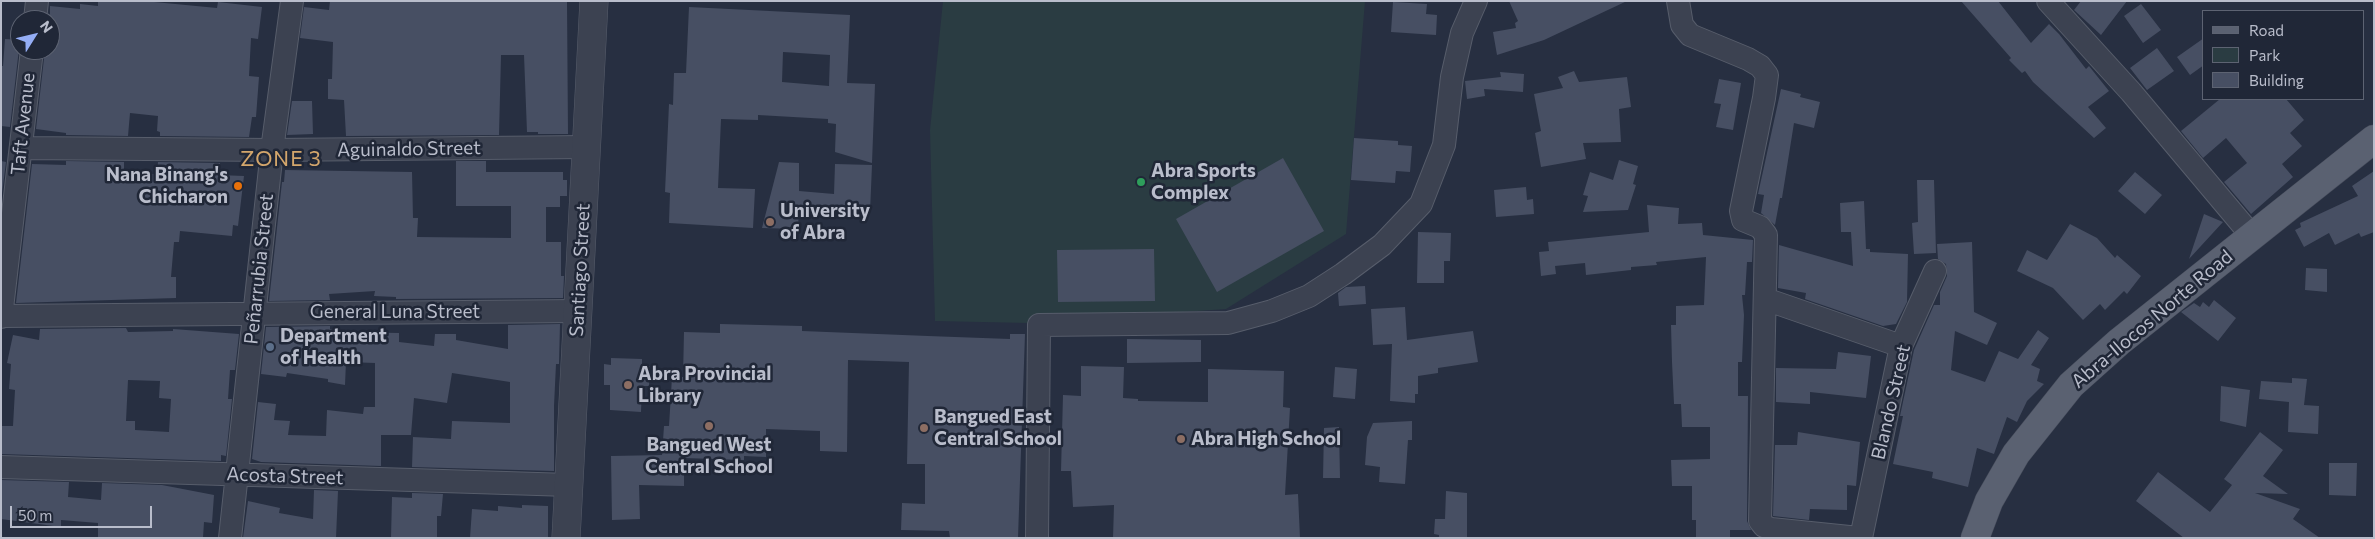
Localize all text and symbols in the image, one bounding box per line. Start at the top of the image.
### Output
north arrow [10,10,60,60]
legend [2202,10,2365,100]
text: N [37,17,57,36]
text: Road [2249,21,2284,39]
text: Park [2249,46,2280,64]
text: Building [2249,71,2304,89]
street label: Taft Avenue [6,72,40,176]
street label: Aguinaldo Street [337,136,481,162]
district label: ZONE 3 [240,146,322,172]
place label: Abra Sports Complex [1151,160,1256,204]
place label: Nana Binang's Chicharon [106,164,228,208]
marker: Abra Sports Complex [1135,176,1147,188]
marker: Nana Binang's Chicharon [232,180,244,192]
street label: Peñarrubia Street [240,192,278,346]
place label: University of Abra [780,200,870,244]
street label: Santiago Street [565,203,595,337]
marker: University of Abra [764,216,776,228]
street label: Abra-Ilocos Norte Road [2067,245,2237,393]
street label: General Luna Street [310,301,480,323]
place label: Department of Health [280,325,387,369]
marker: Department of Health [264,341,276,353]
street label: Blando Street [1867,342,1915,462]
place label: Abra Provincial Library [638,363,771,407]
marker: Abra Provincial Library [622,379,634,391]
place label: Bangued East Central School [934,406,1062,450]
marker: Bangued West Central School [703,420,715,432]
marker: Bangued East Central School [918,422,930,434]
place label: Abra High School [1191,428,1341,450]
marker: Abra High School [1175,433,1187,445]
place label: Bangued West Central School [645,434,773,478]
street label: Acosta Street [226,463,344,489]
scale bar [12,496,155,528]
text: 50 m [18,506,52,524]

